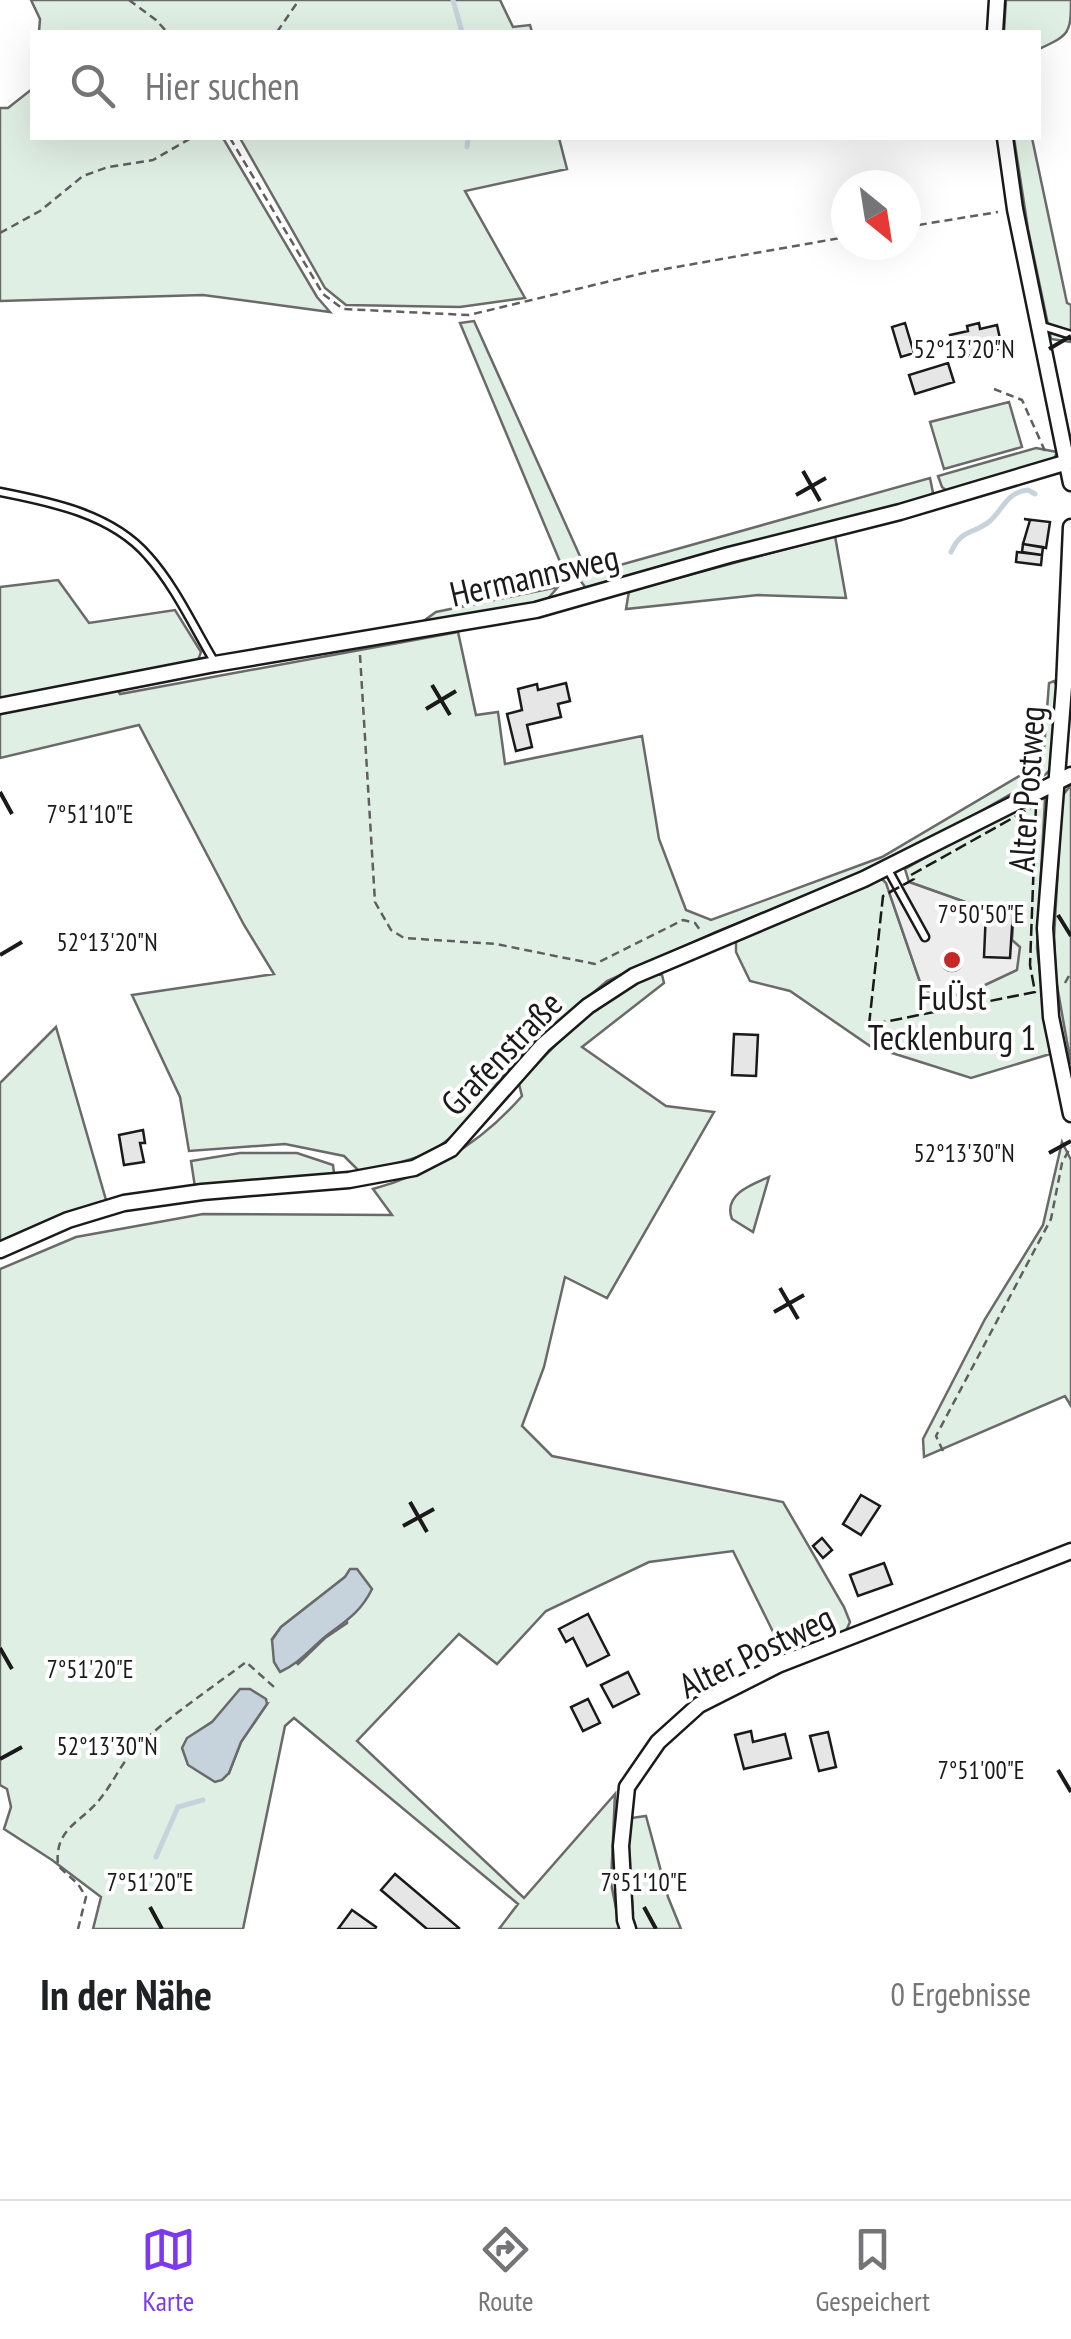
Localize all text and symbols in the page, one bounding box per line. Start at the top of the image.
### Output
search box [30,30,1041,140]
icon: search [65,58,120,113]
text: Hier suchen [145,61,300,110]
north arrow [831,170,921,260]
text: 52°13'20"N [913,333,1015,365]
street label: Hermannsweg [445,533,623,617]
street label: Alter Postweg [997,704,1055,874]
text: 7°51'10"E [46,798,134,830]
text: 7°50'50"E [937,898,1025,930]
text: 52°13'20"N [56,926,158,958]
marker: FuÜst Tecklenburg 1 [941,949,963,971]
place label: FuÜst Tecklenburg 1 [868,974,1036,1060]
street label: Grafenstraße [430,981,572,1125]
text: 52°13'30"N [913,1137,1015,1169]
street label: Alter Postweg [671,1594,841,1708]
text: 7°51'20"E [46,1653,134,1685]
text: 52°13'30"N [56,1730,158,1762]
text: 7°51'00"E [937,1754,1025,1786]
text: 7°51'20"E [106,1866,194,1898]
text: 7°51'10"E [600,1866,688,1898]
text: In der Nähe [40,1967,212,2022]
text: 0 Ergebnisse [891,1973,1031,2015]
tab: Karte [141,2222,196,2319]
tab: Route [478,2222,534,2319]
tab: Gespeichert [815,2222,930,2319]

